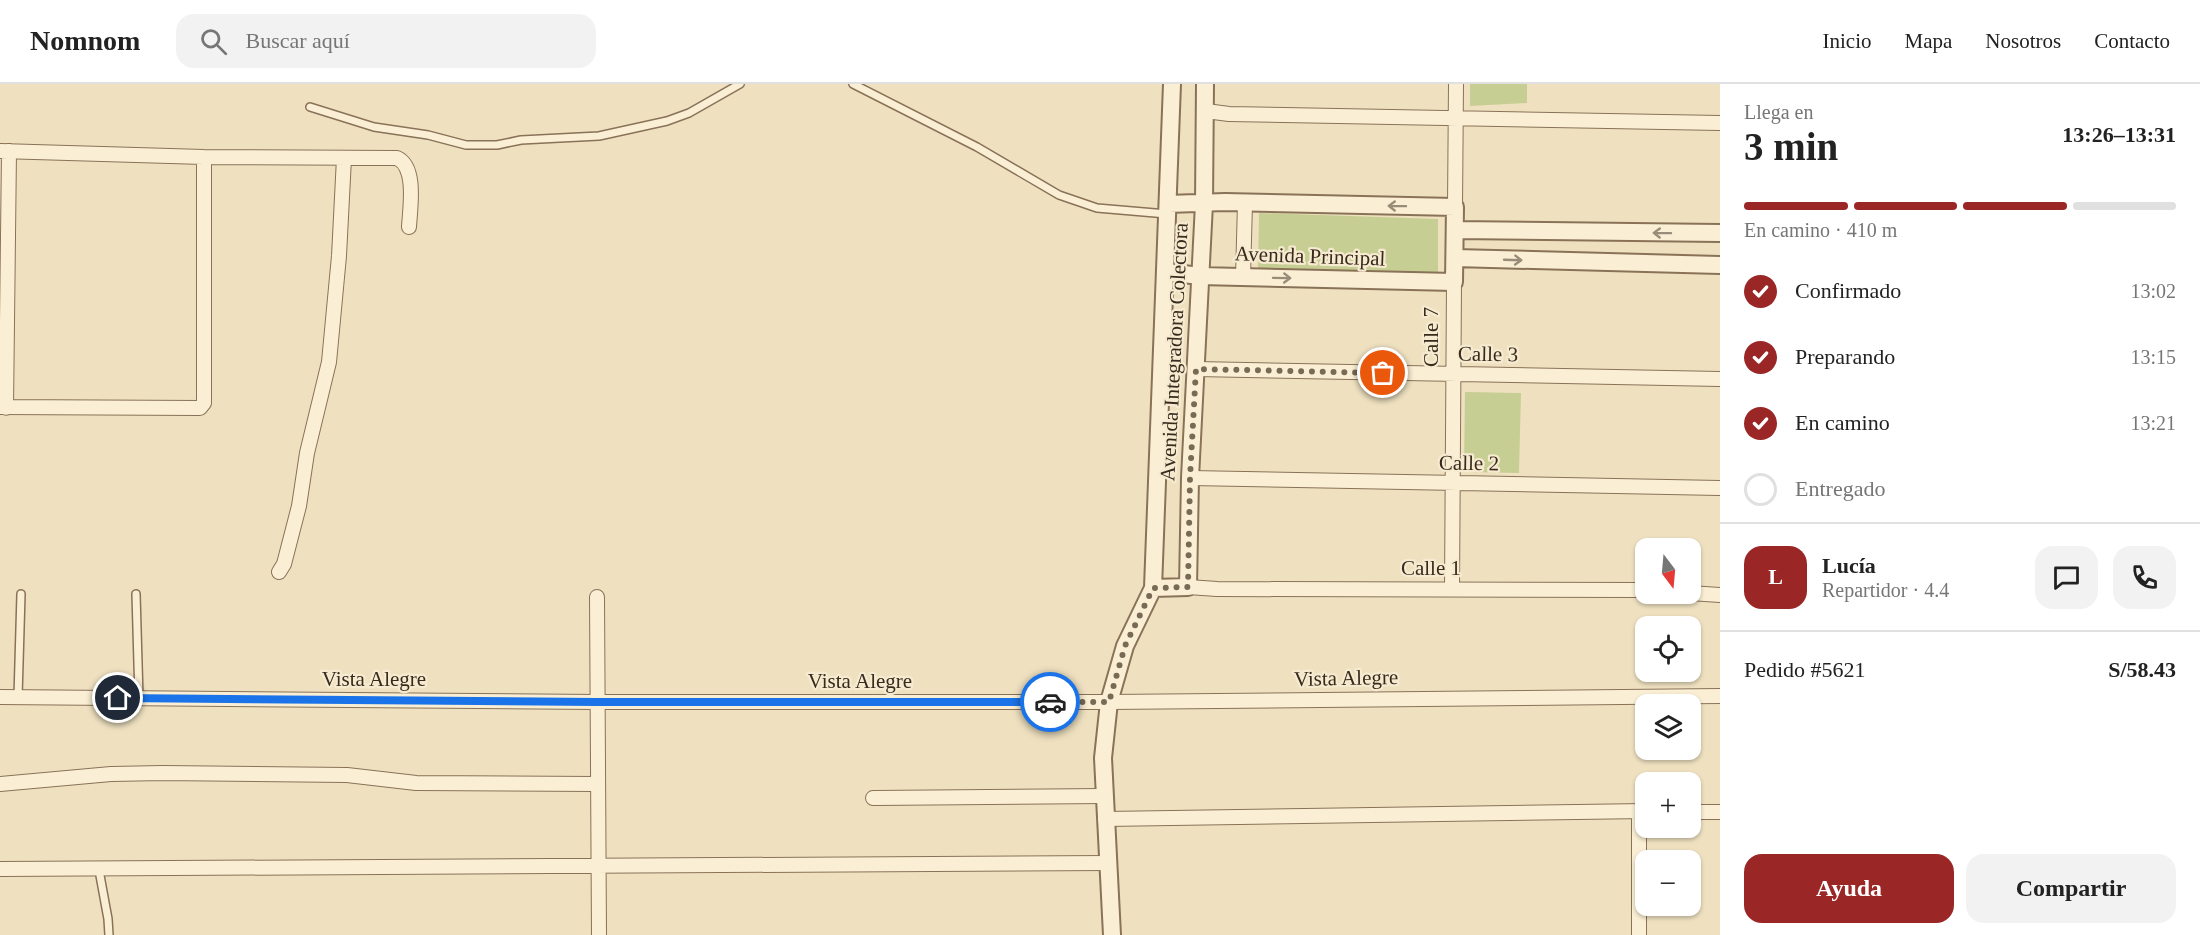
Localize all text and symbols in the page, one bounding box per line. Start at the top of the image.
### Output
search box [176,14,596,68]
text: Nomnom [30,25,140,56]
icon: search [197,25,230,58]
text: Buscar aquí [245,28,350,53]
text: Inicio [1823,29,1872,53]
text: Mapa [1905,29,1952,53]
text: Nosotros [1985,29,2061,53]
text: Contacto [2094,29,2170,53]
text: Llega en [1744,101,1813,123]
text: 13:26–13:31 [2062,122,2176,147]
text: 3 min [1744,125,1838,168]
one-way arrow [1387,200,1407,212]
text: En camino · 410 m [1744,219,1897,241]
street label: Avenida Integradora Colectora [1155,222,1193,482]
one-way arrow [1652,227,1672,239]
street label: Avenida Principal [1234,241,1386,271]
one-way arrow [1503,254,1523,265]
one-way arrow [1271,272,1291,283]
icon: check [1744,275,1777,308]
text: Confirmado [1795,278,1901,303]
text: 13:02 [2130,280,2176,302]
street label: Calle 7 [1419,307,1443,367]
street label: Calle 3 [1458,341,1518,367]
icon: check [1744,341,1777,374]
text: Preparando [1795,344,1895,369]
text: 13:15 [2130,346,2176,368]
pin [1357,347,1408,398]
icon: bag [1366,356,1399,389]
icon: check [1744,407,1777,440]
text: En camino [1795,410,1890,435]
text: 13:21 [2130,412,2176,434]
street label: Calle 2 [1439,450,1499,476]
text: Entregado [1795,476,1885,501]
north arrow [1635,538,1701,604]
map controls [1635,538,1701,916]
button: chat [2035,546,2098,609]
button: phone [2113,546,2176,609]
text: Lucía [1822,553,1876,578]
street label: Calle 1 [1401,556,1461,580]
text: L [1768,564,1783,589]
text: Repartidor · 4.4 [1822,579,1949,601]
button: locate [1635,616,1701,682]
text: Pedido #5621 [1744,657,1866,682]
text: S/58.43 [2108,657,2176,682]
street label: Vista Alegre [1294,665,1398,691]
street label: Vista Alegre [322,667,426,691]
street label: Vista Alegre [808,669,912,693]
pin [92,672,143,723]
courier [1020,672,1080,732]
icon: home [101,681,134,714]
icon: car [1034,686,1067,719]
button: layers [1635,694,1701,760]
button: + [1635,772,1701,838]
button: − [1635,850,1701,916]
button: Ayuda [1744,854,1954,923]
button: Compartir [1966,854,2176,923]

